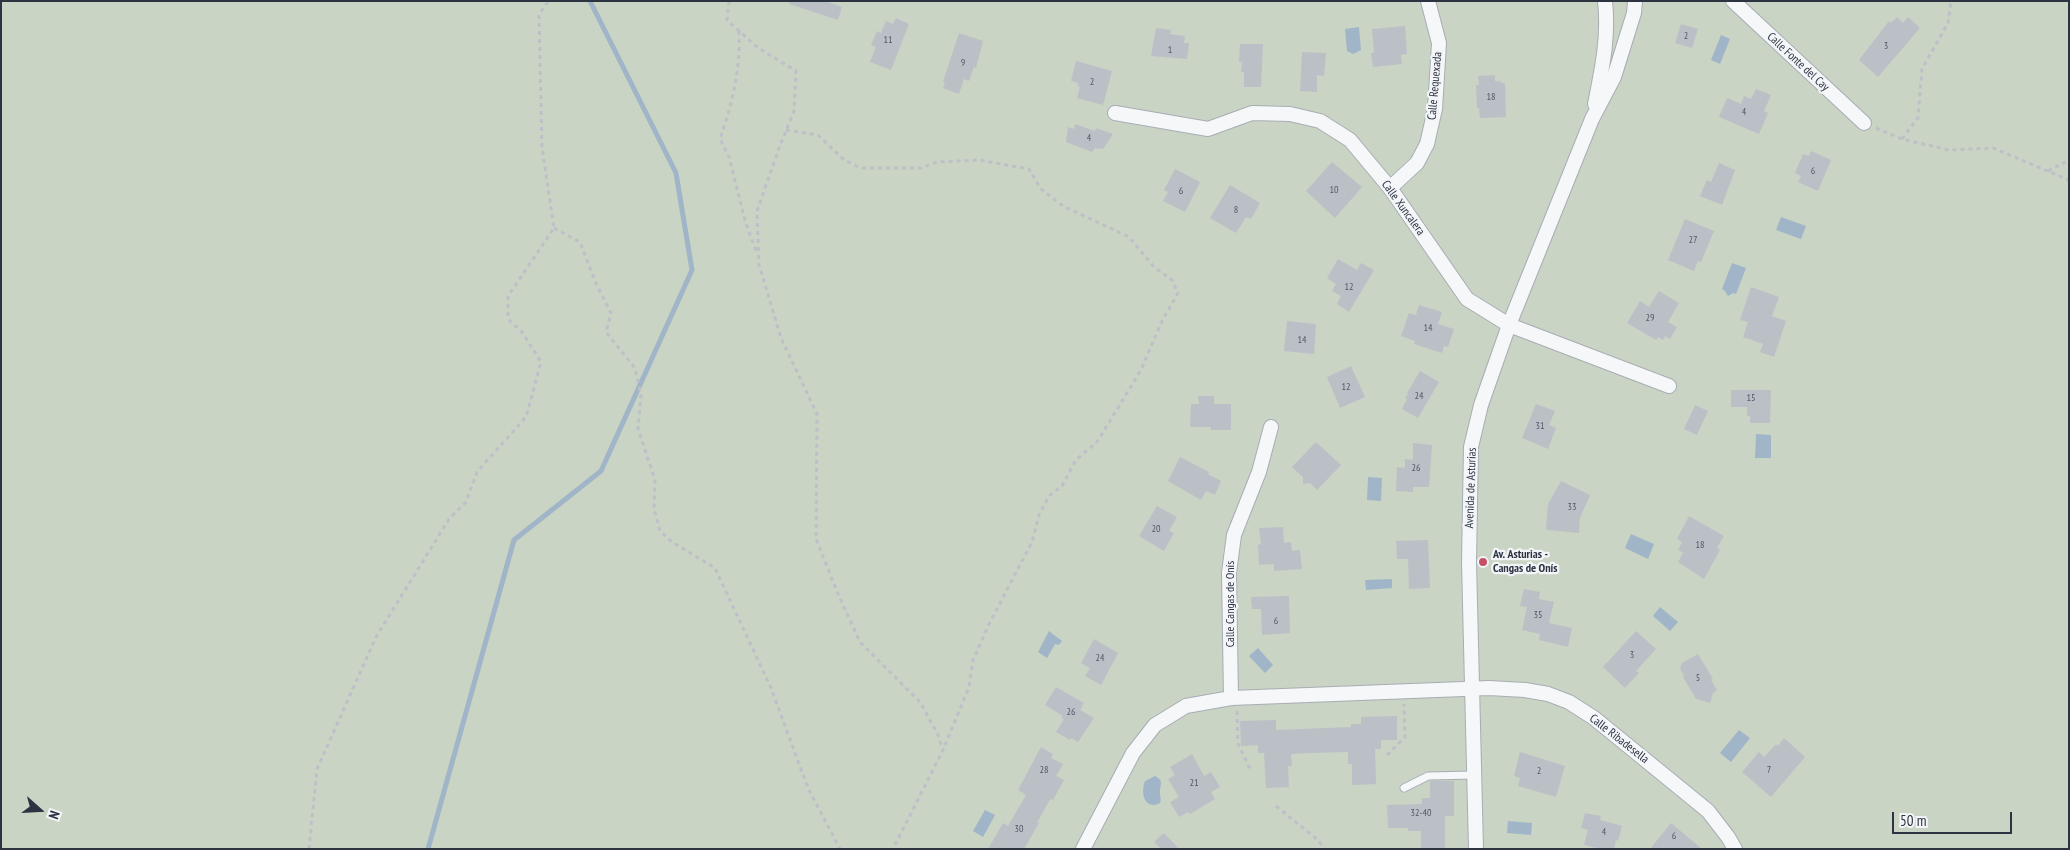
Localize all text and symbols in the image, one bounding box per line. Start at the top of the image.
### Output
house number: 2 [1684,30,1688,42]
street label: Calle Fonte del Cay [1764,30,1832,94]
house number: 11 [884,34,892,46]
house number: 3 [1884,40,1888,52]
house number: 1 [1168,44,1172,56]
street label: Calle Requexada [1425,51,1445,121]
house number: 9 [961,57,965,69]
house number: 2 [1090,76,1094,88]
house number: 18 [1487,91,1495,103]
house number: 4 [1742,106,1746,118]
house number: 4 [1087,132,1091,144]
house number: 6 [1811,165,1815,177]
street label: Calle Xuncalera [1378,178,1428,238]
house number: 10 [1330,184,1338,196]
house number: 6 [1179,185,1183,197]
house number: 8 [1234,204,1238,216]
house number: 27 [1689,234,1697,246]
house number: 12 [1345,281,1353,293]
house number: 29 [1646,312,1654,324]
house number: 14 [1424,322,1432,334]
house number: 14 [1298,334,1306,346]
house number: 12 [1342,381,1350,393]
house number: 24 [1415,390,1423,402]
house number: 15 [1747,392,1755,404]
house number: 31 [1536,420,1544,432]
street label: Avenida de Asturias [1462,447,1480,529]
house number: 26 [1412,462,1420,474]
house number: 33 [1568,501,1576,513]
house number: 20 [1152,523,1160,535]
house number: 18 [1696,539,1704,551]
place label: Av. Asturias - Cangas de Onís [1493,548,1558,576]
marker: Av. Asturias - Cangas de Onís [1477,556,1489,568]
street label: Calle Cangas de Onís [1224,561,1238,647]
house number: 35 [1534,609,1542,621]
house number: 6 [1274,615,1278,627]
house number: 3 [1630,649,1634,661]
house number: 24 [1096,652,1104,664]
house number: 5 [1696,672,1700,684]
house number: 26 [1067,706,1075,718]
street label: Calle Ribadesella [1587,711,1651,767]
house number: 28 [1040,764,1048,776]
house number: 7 [1767,764,1771,776]
house number: 2 [1537,765,1541,777]
house number: 21 [1190,777,1198,789]
north arrow [15,785,65,835]
scale bar [1895,802,2015,834]
house number: 32-40 [1411,807,1431,819]
text: N [44,808,64,821]
text: 50 m [1900,811,1926,830]
house number: 30 [1015,823,1023,835]
house number: 4 [1602,826,1606,838]
house number: 6 [1672,830,1676,842]

